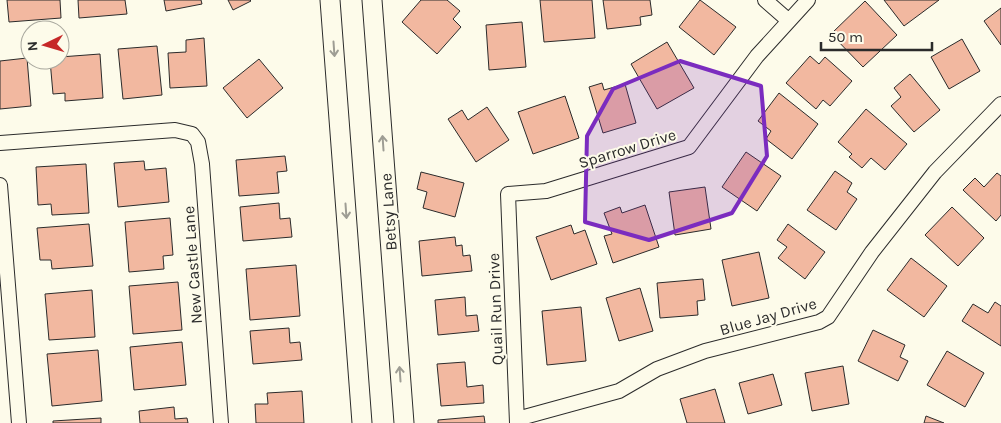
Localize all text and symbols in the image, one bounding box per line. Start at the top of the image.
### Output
north arrow [20,20,70,70]
scale bar [821,20,932,52]
text: 50 m [828,28,863,46]
text: N [24,40,41,52]
one-way arrow [329,40,338,56]
street label: Sparrow Drive [576,125,678,172]
one-way arrow [378,135,387,151]
street label: Betsy Lane [376,173,401,251]
one-way arrow [341,202,350,218]
street label: New Castle Lane [179,205,206,325]
street label: Quail Run Drive [484,253,507,365]
street label: Blue Jay Drive [717,294,819,339]
one-way arrow [396,367,405,383]

